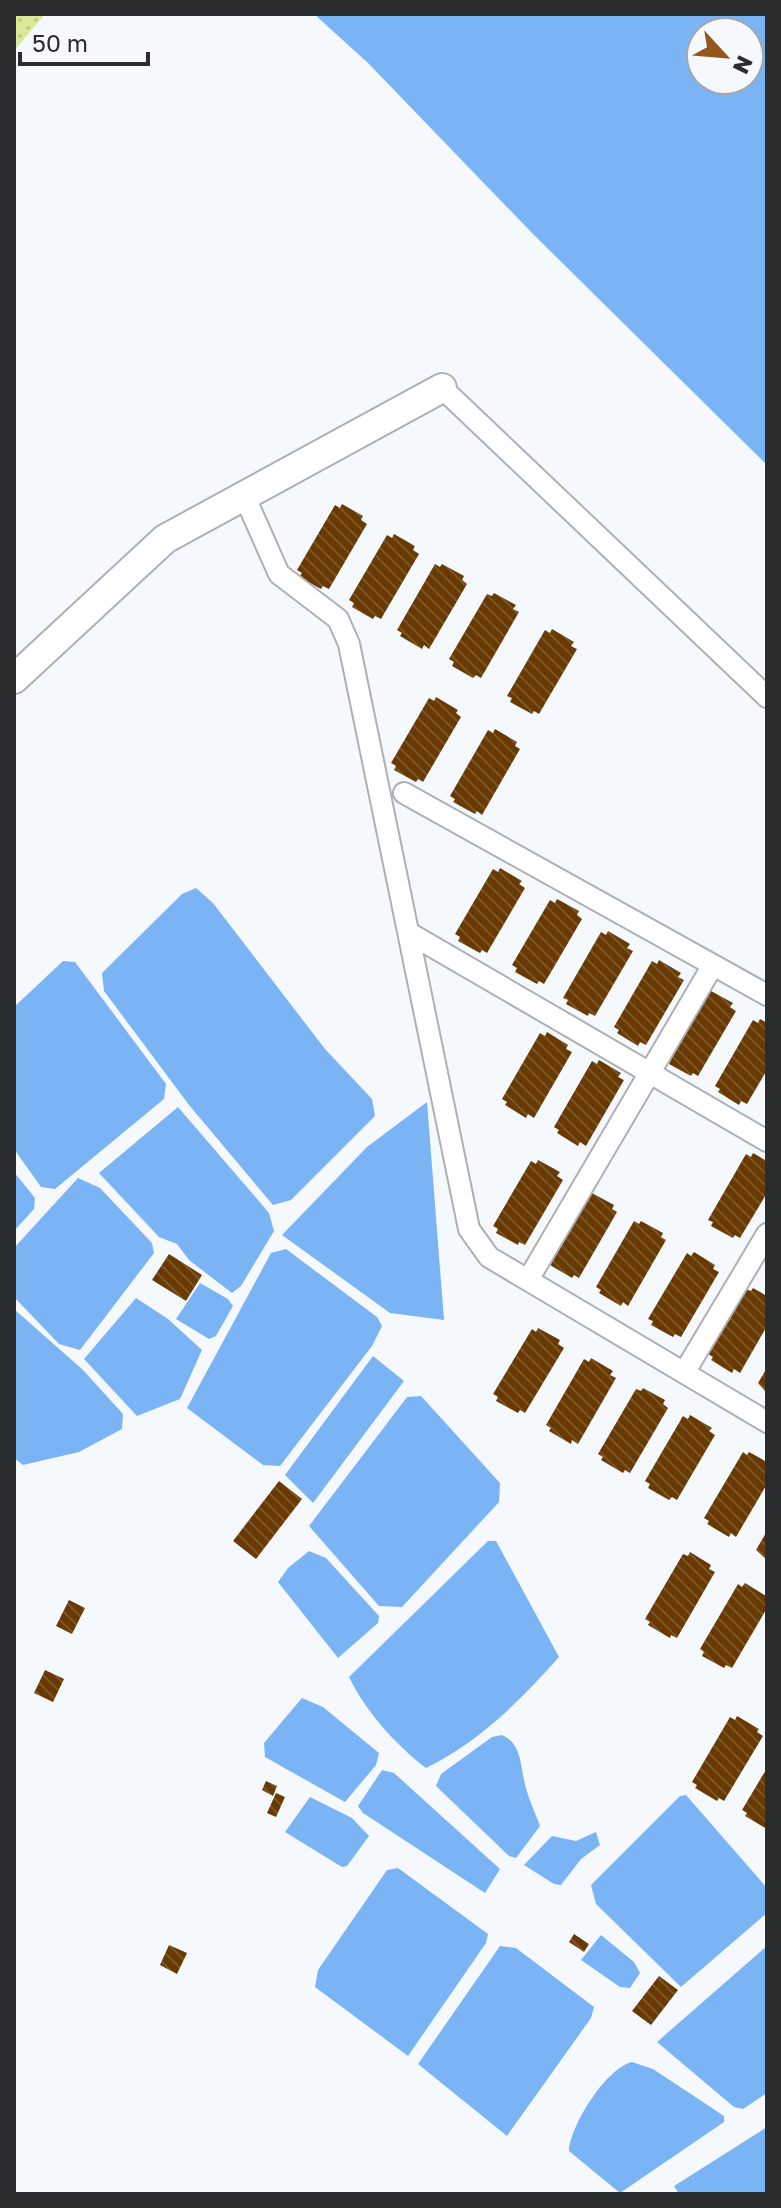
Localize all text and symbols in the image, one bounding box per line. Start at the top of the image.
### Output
scale bar [20,16,148,66]
north arrow [685,16,765,96]
text: 50 m [32,28,88,57]
text: N [728,52,759,78]

